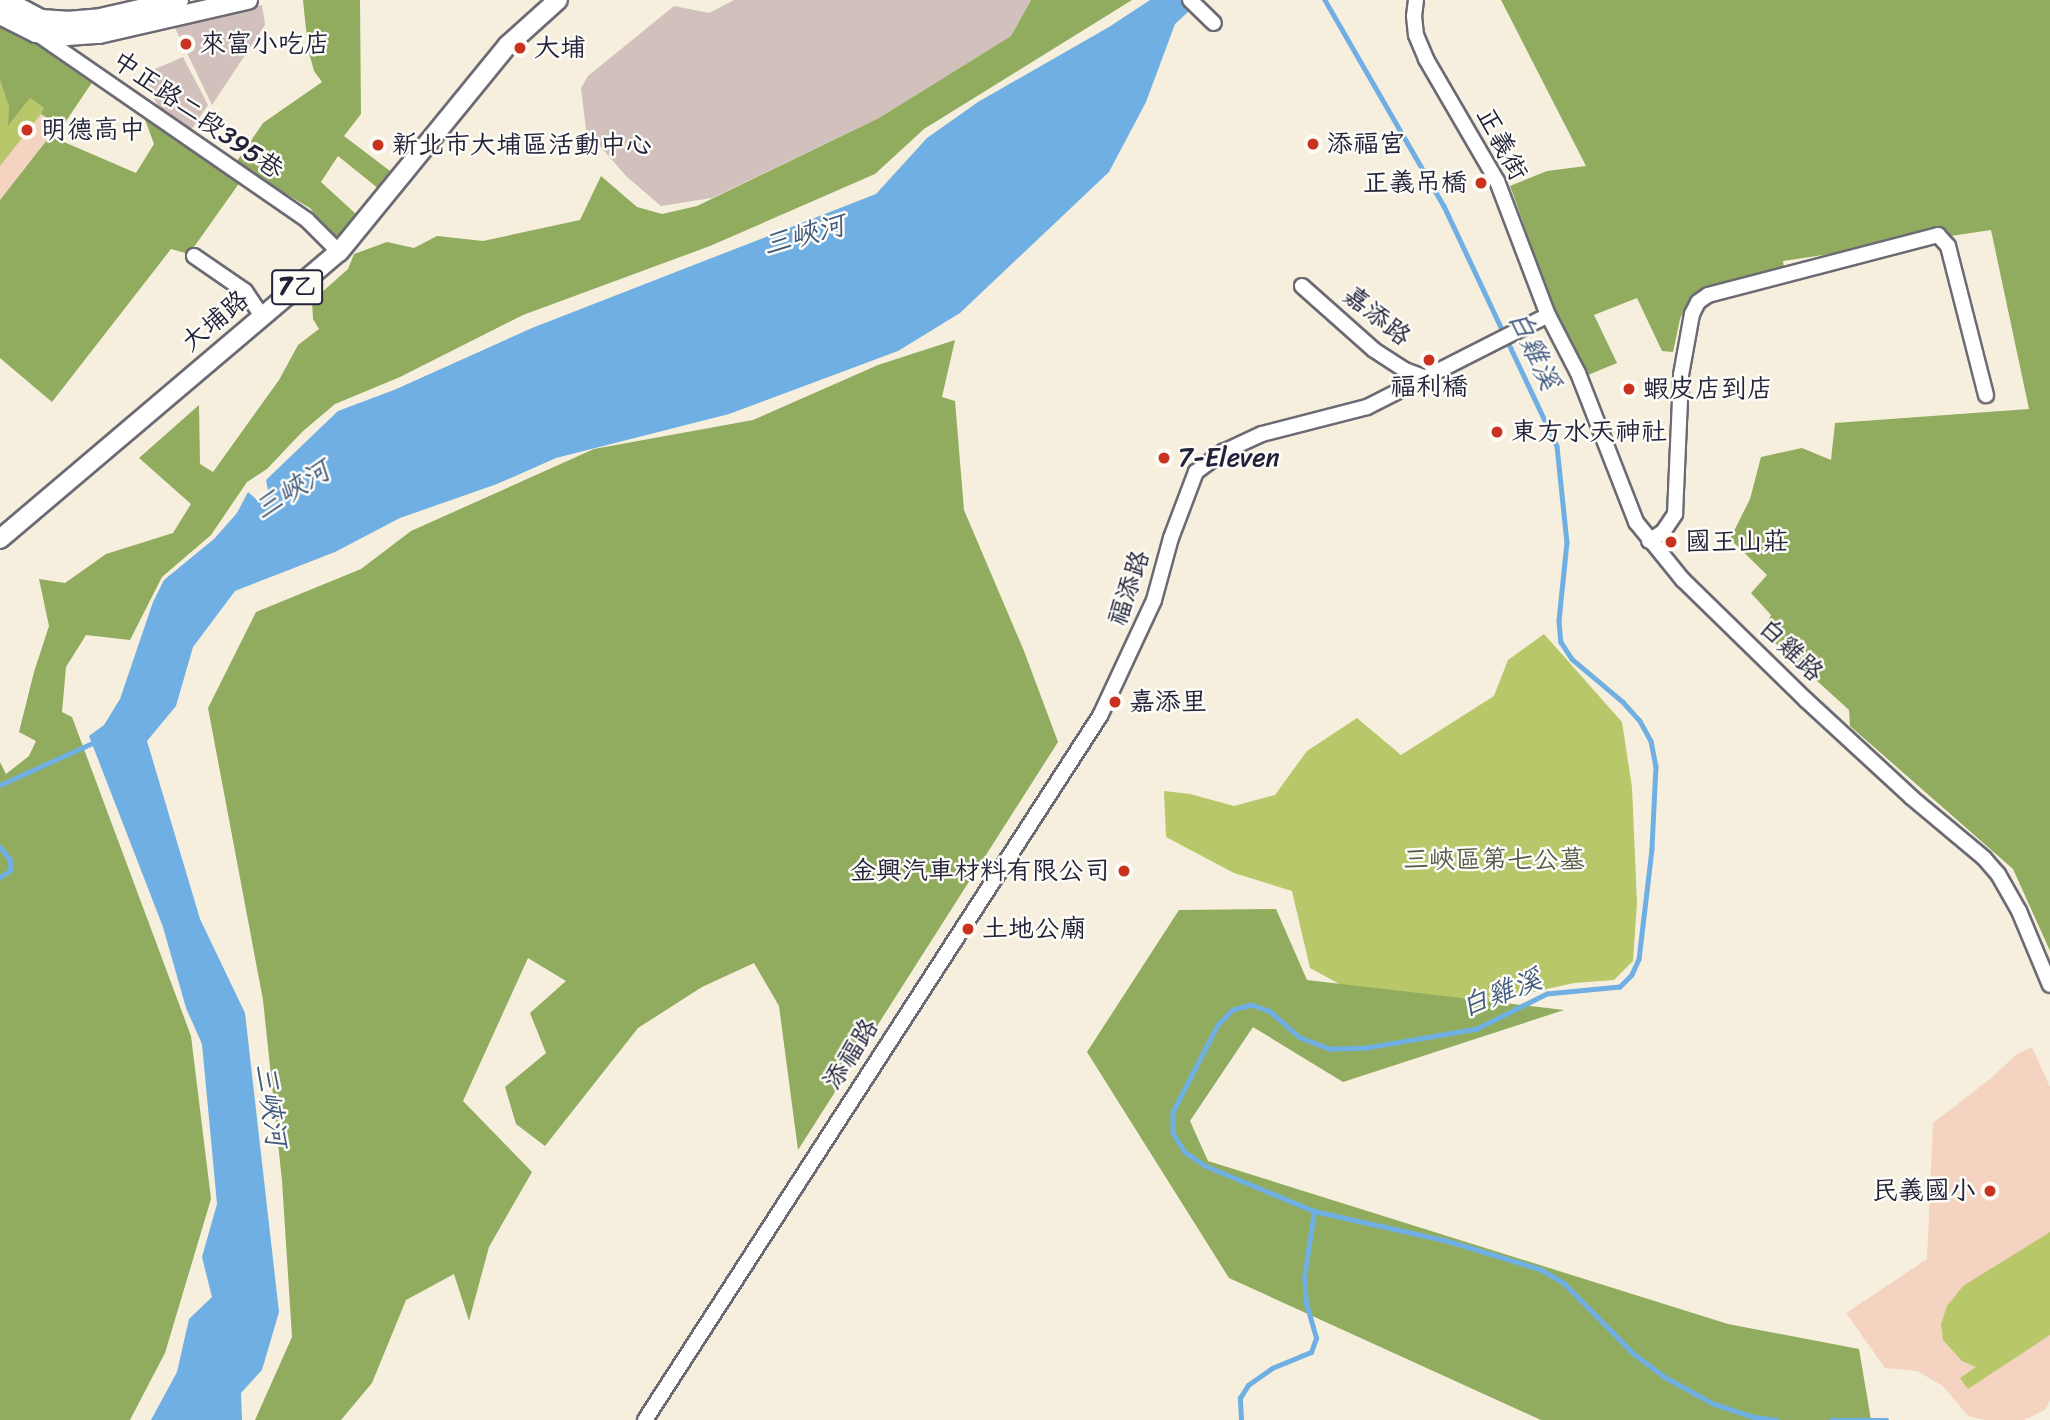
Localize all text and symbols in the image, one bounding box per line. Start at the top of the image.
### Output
place label: 來富小吃店 [200,28,330,60]
place label: 大埔 [534,32,586,64]
marker: 來富小吃店 [178,36,194,52]
marker: 大埔 [512,40,528,56]
street label: 中正路二段395巷 [106,44,290,186]
street label: 正義街 [1470,102,1534,186]
place label: 明德高中 [41,114,145,146]
marker: 明德高中 [19,122,35,138]
place label: 添福宮 [1327,128,1405,160]
place label: 新北市大埔區活動中心 [392,129,652,161]
marker: 添福宮 [1305,136,1321,152]
marker: 新北市大埔區活動中心 [370,137,386,153]
place label: 正義吊橋 [1363,167,1467,199]
marker: 正義吊橋 [1473,175,1489,191]
water label: 三峽河 [759,208,849,262]
road number: 7乙 [271,266,323,308]
street label: 嘉添路 [1337,279,1417,353]
street label: 大埔路 [175,284,255,358]
water label: 白雞溪 [1501,305,1567,395]
marker: 福利橋 [1421,352,1437,368]
place label: 福利橋 [1390,371,1468,403]
place label: 蝦皮店到店 [1643,373,1773,405]
marker: 蝦皮店到店 [1621,381,1637,397]
place label: 東方水天神社 [1511,416,1667,448]
marker: 東方水天神社 [1489,424,1505,440]
place label: 7-Eleven [1178,442,1280,474]
marker: 7-Eleven [1156,450,1172,466]
water label: 三峽河 [247,453,337,527]
place label: 國王山莊 [1685,526,1789,558]
marker: 國王山莊 [1663,534,1679,550]
street label: 福添路 [1102,546,1156,630]
street label: 白雞路 [1752,612,1830,688]
place label: 嘉添里 [1129,686,1207,718]
marker: 嘉添里 [1107,694,1123,710]
park label: 三峽區第七公墓 [1403,844,1585,876]
place label: 金興汽車材料有限公司 [850,855,1110,887]
marker: 金興汽車材料有限公司 [1116,863,1132,879]
place label: 土地公廟 [982,913,1086,945]
marker: 土地公廟 [960,921,976,937]
water label: 白雞溪 [1456,962,1546,1024]
street label: 添福路 [817,1013,885,1095]
water label: 三峽河 [249,1061,293,1149]
place label: 民義國小 [1872,1175,1976,1207]
marker: 民義國小 [1982,1183,1998,1199]

